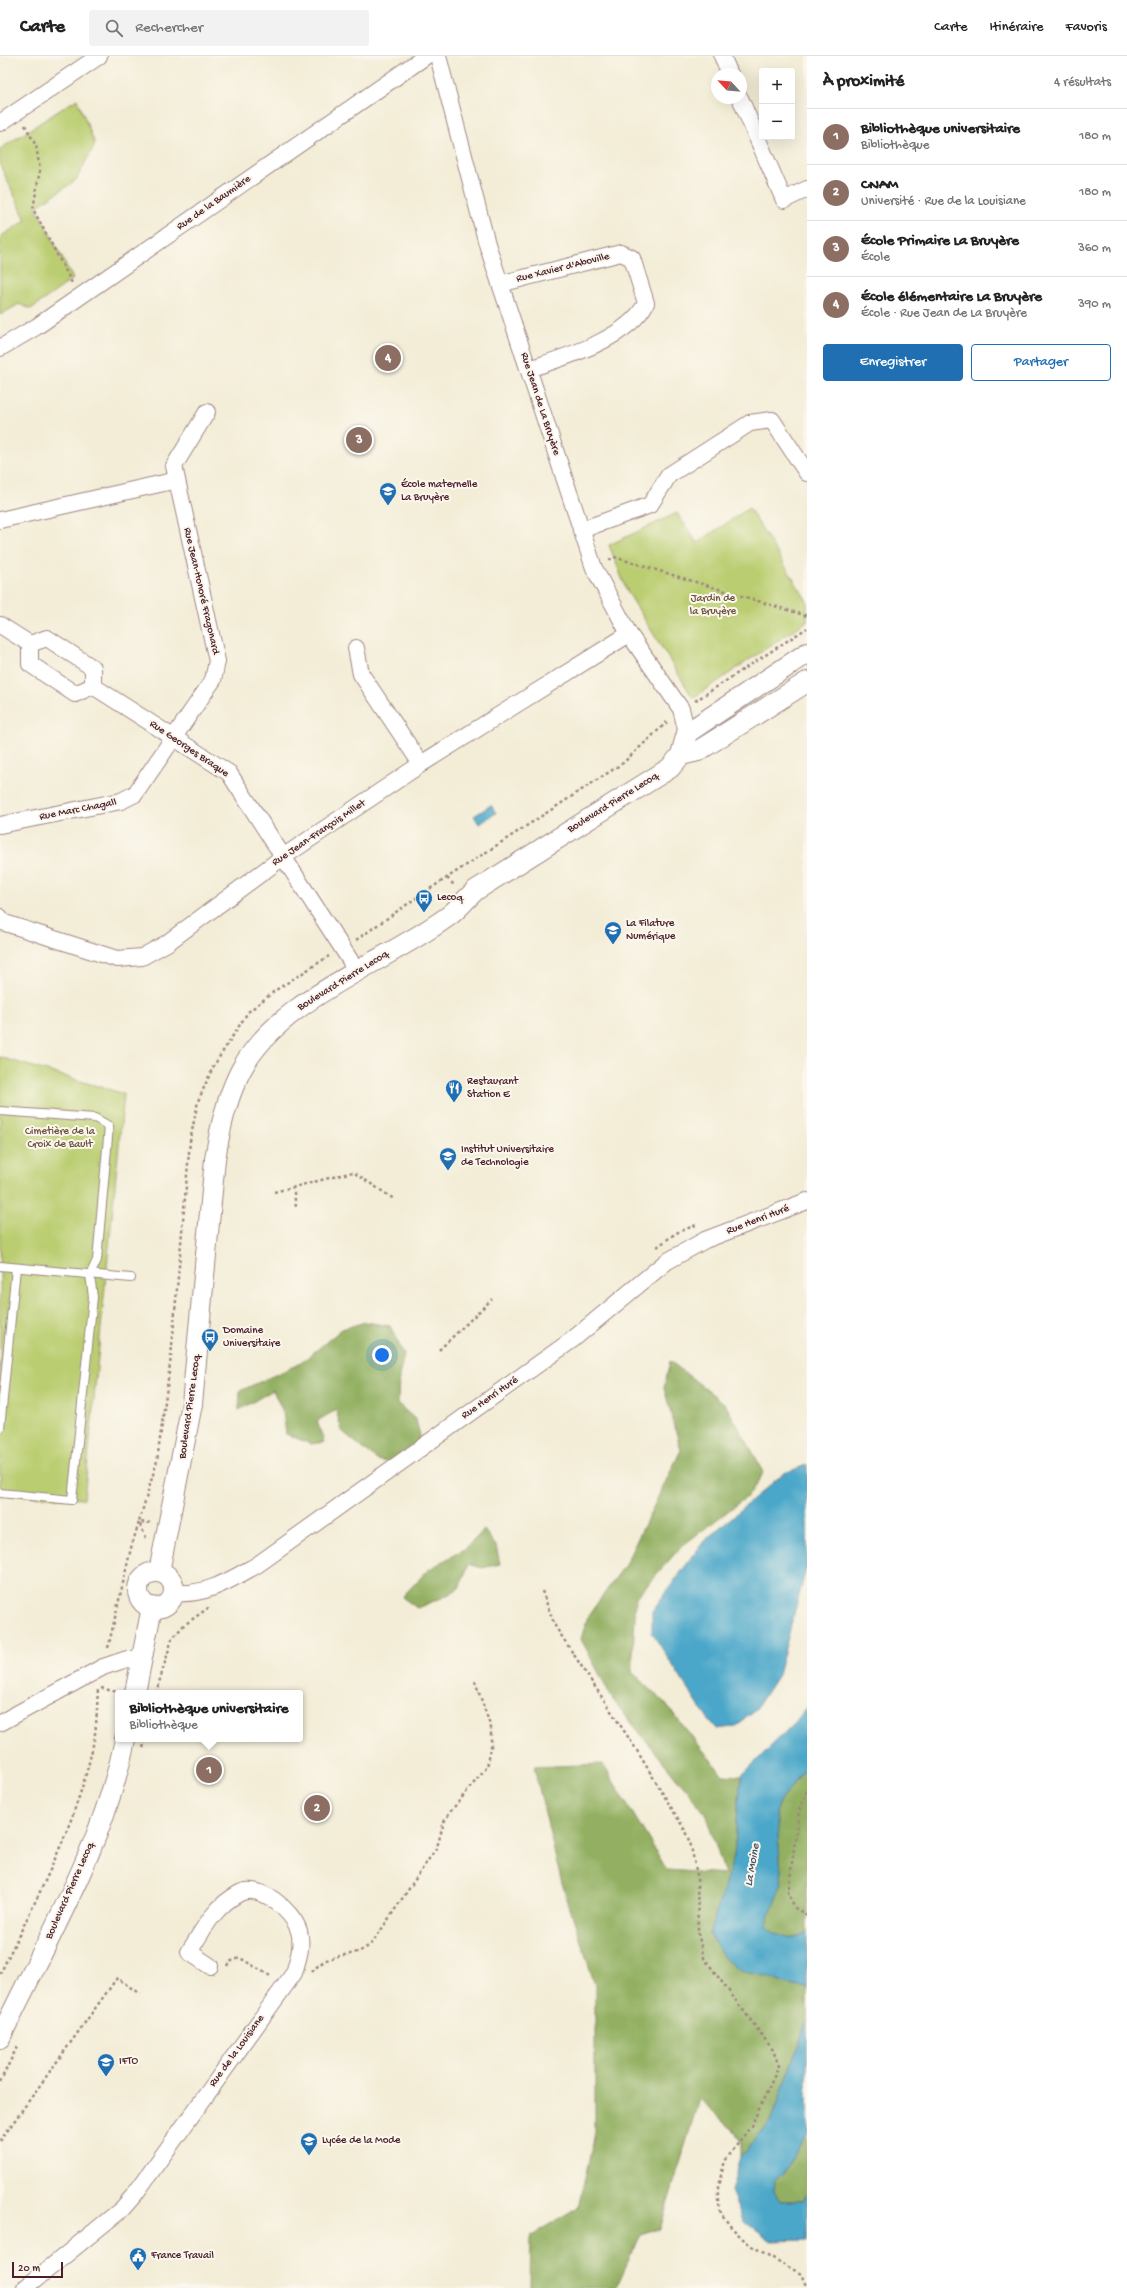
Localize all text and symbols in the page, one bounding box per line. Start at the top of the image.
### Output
search box [89,10,369,46]
text: Carte [20,16,65,39]
icon: search [103,17,125,39]
text: Rechercher [135,19,203,37]
text: Carte [934,19,968,36]
text: Itinéraire [990,19,1043,36]
text: Favoris [1065,19,1107,36]
north arrow [711,68,747,104]
map controls [759,68,795,140]
button: + [759,68,795,104]
text: À proximité [823,72,904,92]
text: 4 résultats [1054,75,1111,90]
button: − [759,104,795,140]
text: Bibliothèque universitaire [861,120,1020,138]
text: 1 [833,129,839,144]
text: 180 m [1079,129,1111,144]
text: Bibliothèque [861,138,929,153]
street label: Rue de la Baumière [175,173,254,233]
text: CNAM [861,176,898,194]
text: 2 [833,185,839,200]
text: 180 m [1079,185,1111,200]
text: Université · Rue de la Louisiane [861,194,1026,209]
text: École Primaire La Bruyère [861,232,1019,250]
text: 3 [833,241,839,256]
text: 360 m [1078,241,1111,256]
text: École [861,250,890,265]
street label: Rue Xavier d'Aboville [515,251,611,285]
text: École élémentaire La Bruyère [861,288,1042,306]
text: 4 [833,297,839,312]
text: 390 m [1078,297,1111,312]
text: École · Rue Jean de La Bruyère [861,306,1027,321]
pin: 4 [375,343,401,373]
button: Enregistrer [823,344,963,381]
button: Partager [971,344,1111,381]
street label: Rue Jean de La Bruyère [518,351,562,457]
pin: 3 [346,425,372,455]
place label: École maternelle La Bruyère [401,478,478,504]
school or university icon: École maternelle La Bruyère [378,481,398,506]
street label: Rue Jean-Honoré Fragonard [181,526,222,657]
park label: Jardin de la Bruyère [690,593,737,618]
street label: Rue Georges Braque [147,718,231,780]
street label: Boulevard Pierre Lecoq [565,769,662,836]
street label: Rue Jean-François Millet [270,796,369,869]
street label: Rue Marc Chagall [38,797,118,823]
bus stop icon: Lecoq [414,888,434,913]
place label: Lecoq [437,892,464,904]
place label: La Filature Numérique [626,918,676,943]
school or university icon: La Filature Numérique [603,920,623,945]
street label: Boulevard Pierre Lecoq [295,947,392,1014]
place label: Restaurant Station E [467,1076,519,1101]
restaurant icon: Restaurant Station E [444,1078,464,1103]
park label: Cimetière de la Croix de Bault [25,1126,96,1151]
place label: Institut Universitaire de Technologie [461,1144,554,1169]
school or university icon: Institut Universitaire de Technologie [438,1146,458,1171]
street label: Rue Henri Huré [725,1202,791,1237]
place label: Domaine Universitaire [222,1325,281,1350]
bus stop icon: Domaine Universitaire [200,1327,220,1352]
your location [372,1345,392,1365]
street label: Boulevard Pierre Lecoq [177,1353,203,1461]
street label: Rue Henri Huré [459,1374,521,1422]
popup [115,1690,303,1742]
text: Bibliothèque universitaire [129,1700,289,1718]
text: Bibliothèque [129,1718,198,1733]
pin: 1 [196,1755,222,1785]
pin: 2 [304,1793,330,1823]
street label: Boulevard Pierre Lecoq [43,1840,97,1942]
water label: La Moine [742,1842,764,1887]
street label: Rue de la Louisiane [207,2013,267,2089]
school or university icon: IFTO [96,2052,116,2077]
place label: IFTO [119,2056,139,2068]
school or university icon: Lycée de la Mode [299,2131,319,2156]
place label: Lycée de la Mode [322,2135,401,2147]
public building icon: France Travail [128,2246,148,2271]
place label: France Travail [150,2250,214,2262]
scale bar [12,2260,63,2279]
text: 20 m [18,2263,40,2275]

